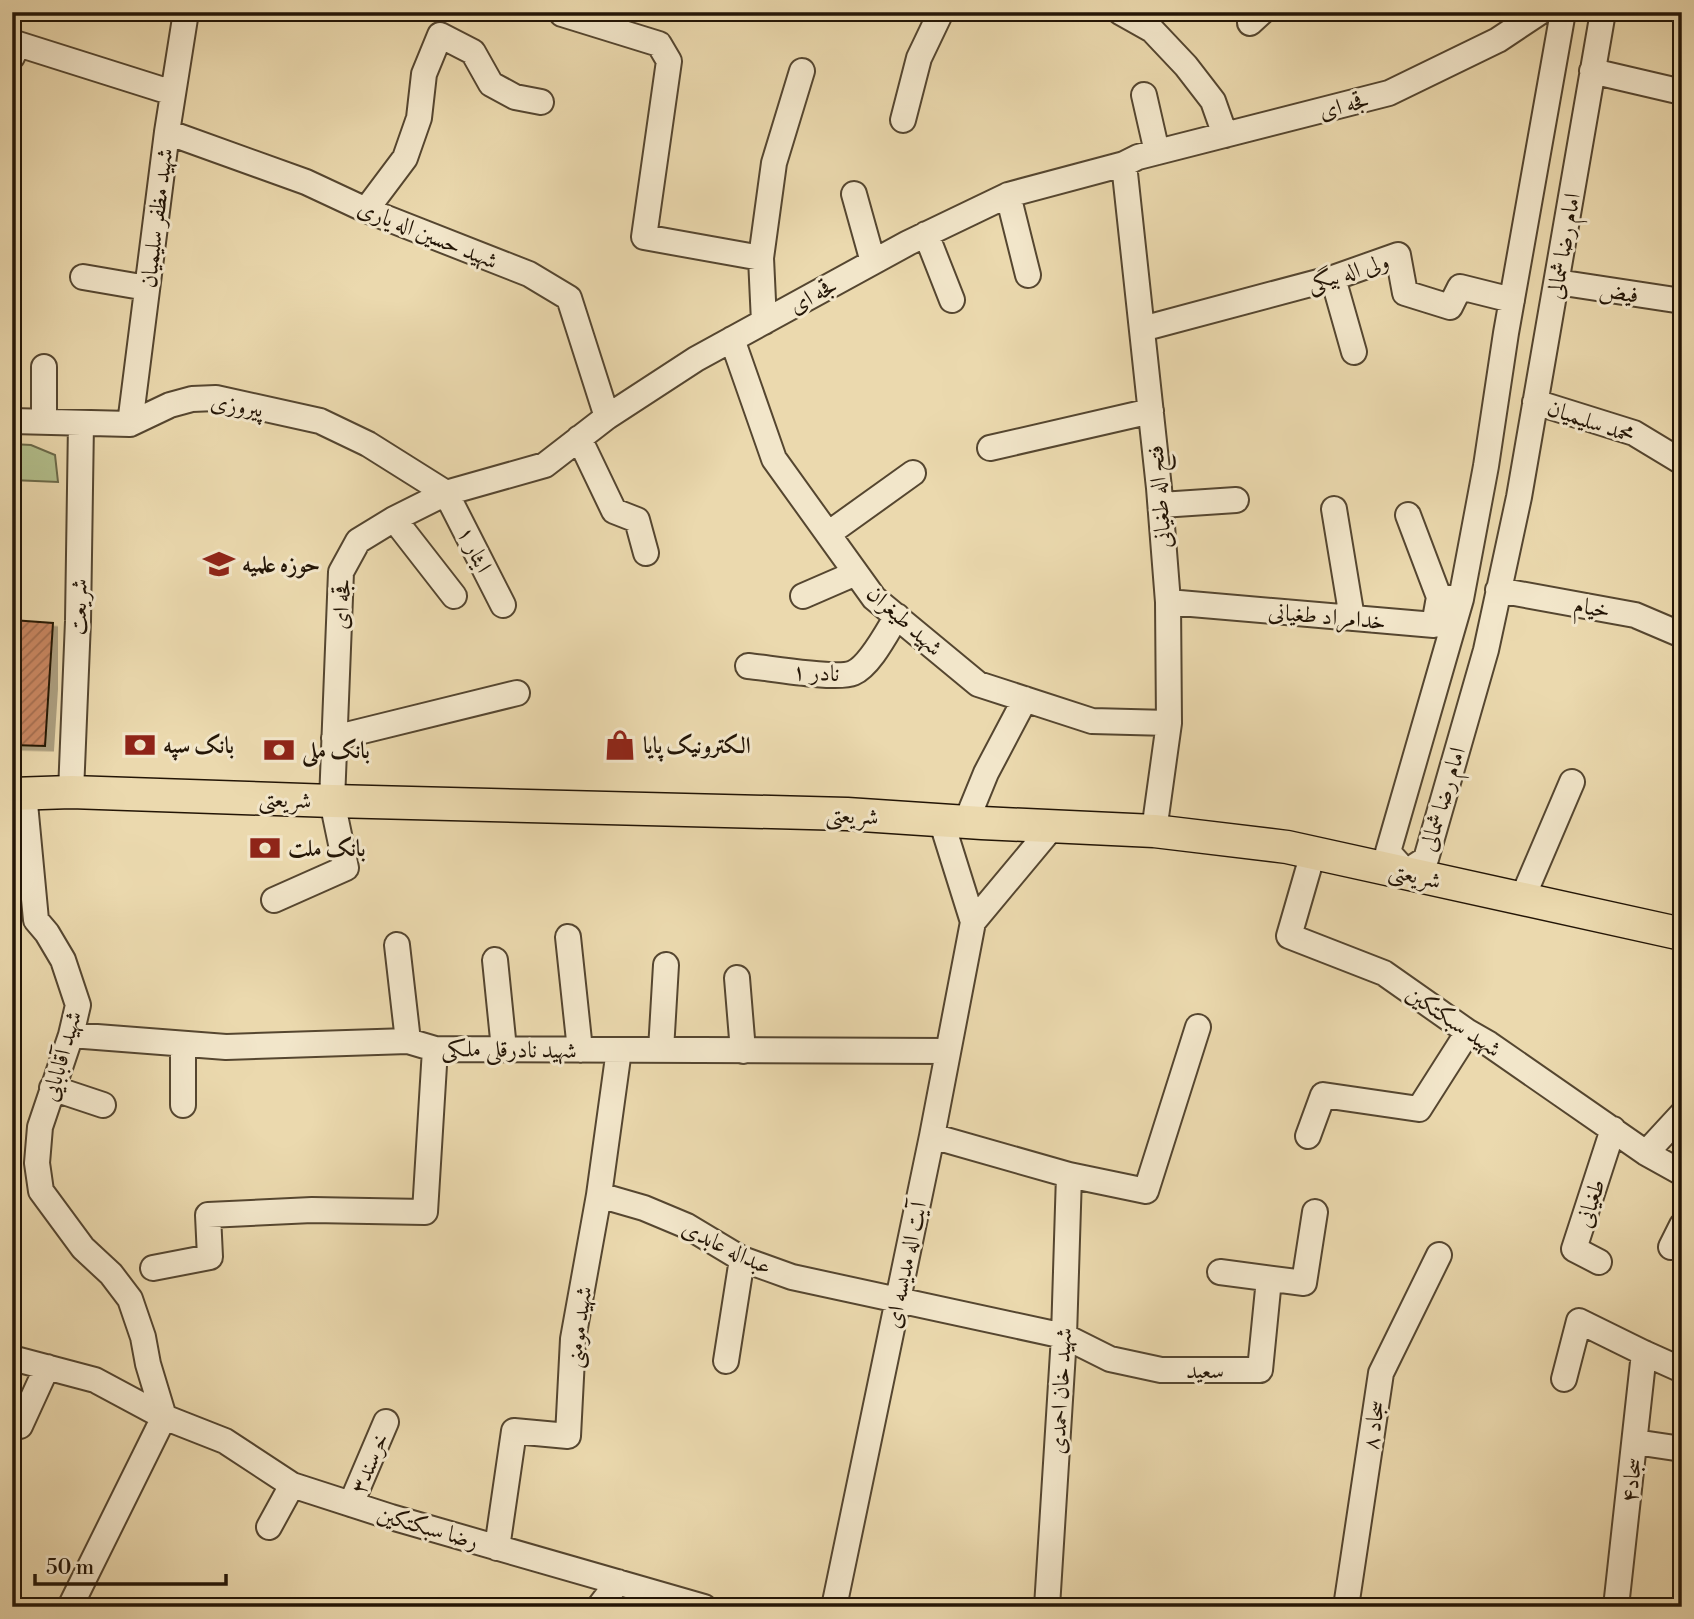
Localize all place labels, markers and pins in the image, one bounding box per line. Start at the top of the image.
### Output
school or university icon: حوزه علمیه [202,547,236,581]
place label: حوزه علمیه [242,551,320,579]
bank icon: بانک سپه [123,728,157,762]
shop icon: الکترونیک پایا [603,728,637,762]
place label: بانک سپه [163,732,234,761]
place label: الکترونیک پایا [643,732,751,762]
bank icon: بانک ملی [262,733,296,767]
place label: بانک ملی [301,737,370,768]
bank icon: بانک ملت [248,831,282,865]
place label: بانک ملت [288,835,366,863]

